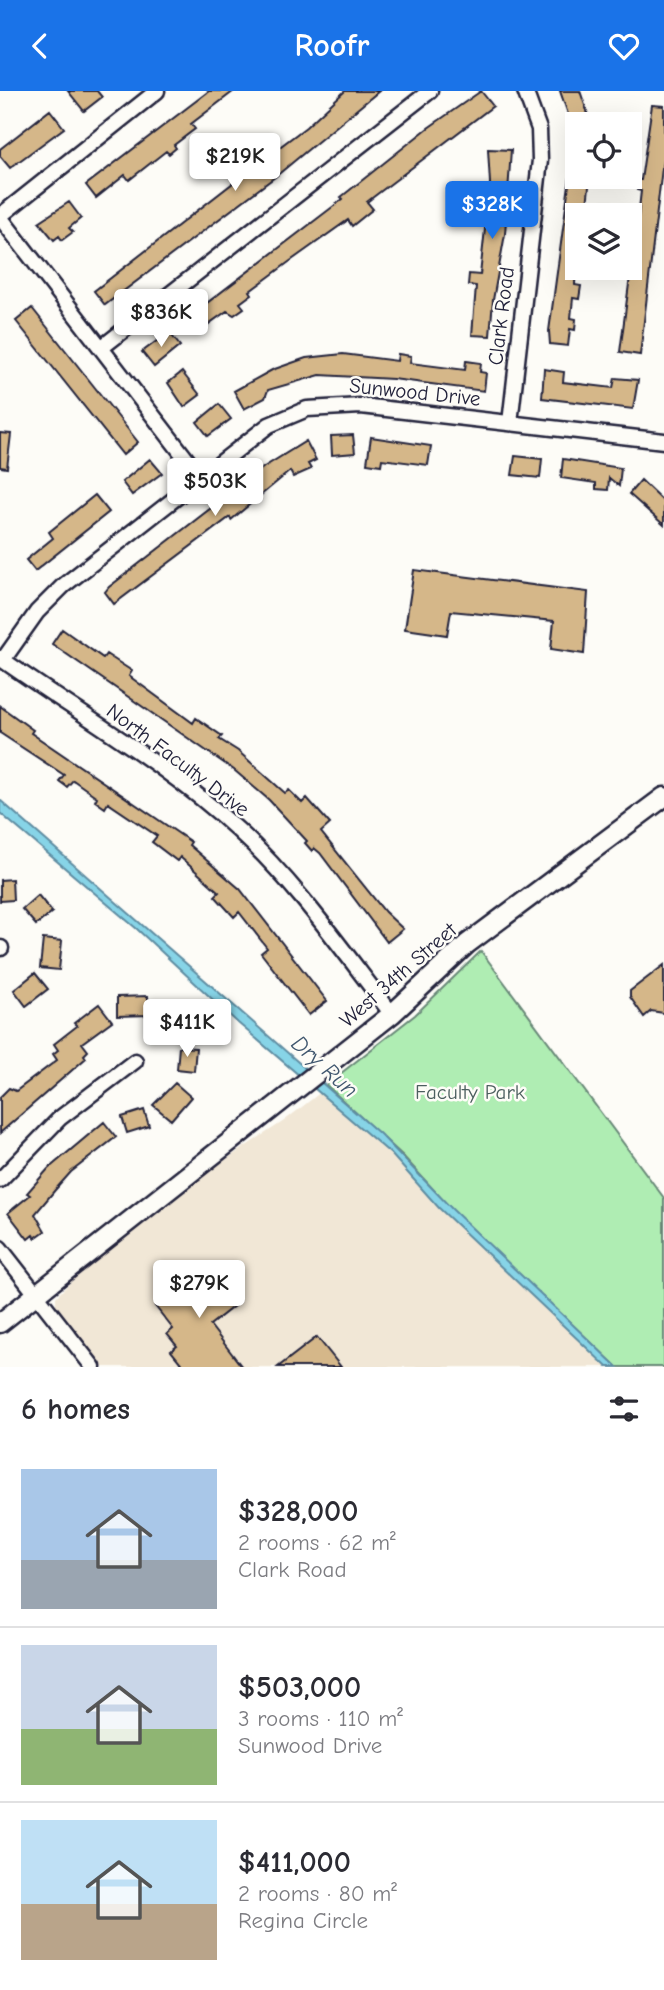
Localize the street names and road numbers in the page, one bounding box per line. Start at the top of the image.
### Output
street label: Clark Road [483,265,519,367]
street label: Sunwood Drive [348,373,482,411]
street label: North Faculty Drive [102,699,254,821]
street label: West 34th Street [335,917,462,1032]

